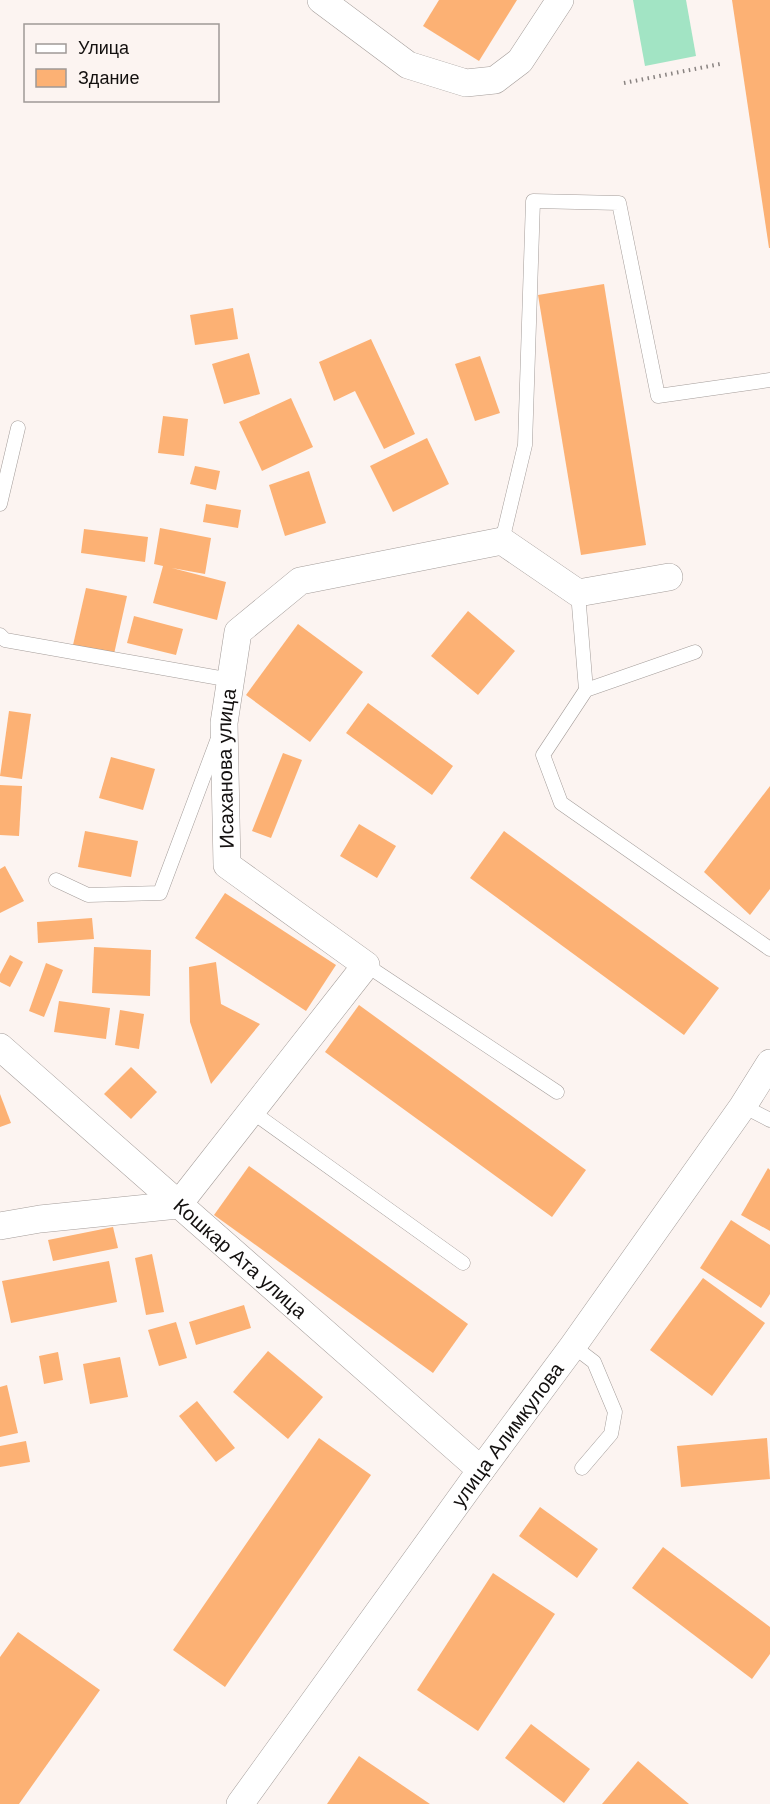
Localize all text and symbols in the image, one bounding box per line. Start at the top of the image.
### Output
legend [24,24,219,102]
text: Улица [78,38,130,58]
text: Здание [78,68,139,88]
street label: Исаханова улица [213,686,240,849]
street label: Кошкар Ата улица [169,1194,312,1323]
street label: улица Алимкулова [447,1358,568,1511]

